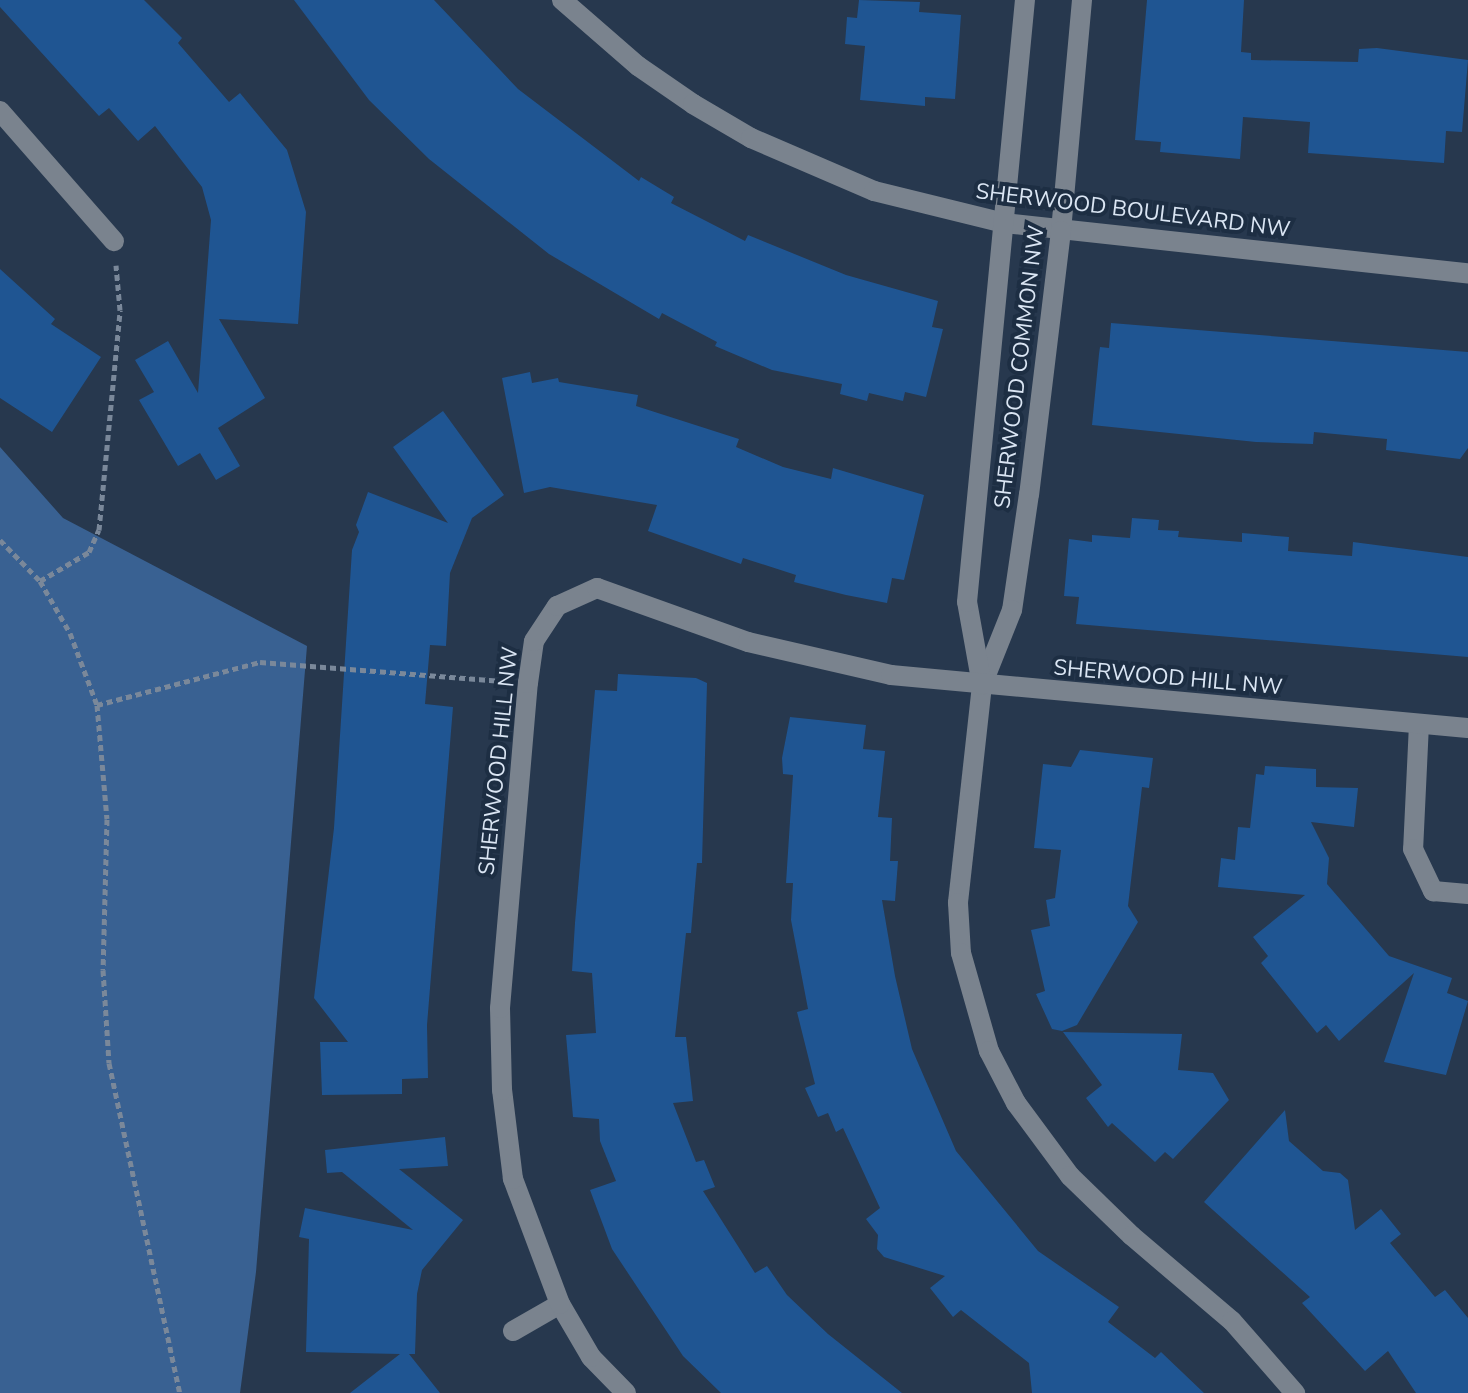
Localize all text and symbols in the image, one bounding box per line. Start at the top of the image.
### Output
street label: SHERWOOD BOULEVARD NW [974,179,1292,243]
street label: SHERWOOD COMMON NW [990,224,1050,510]
street label: SHERWOOD HILL NW [474,645,524,877]
street label: SHERWOOD HILL NW [1052,655,1284,701]

